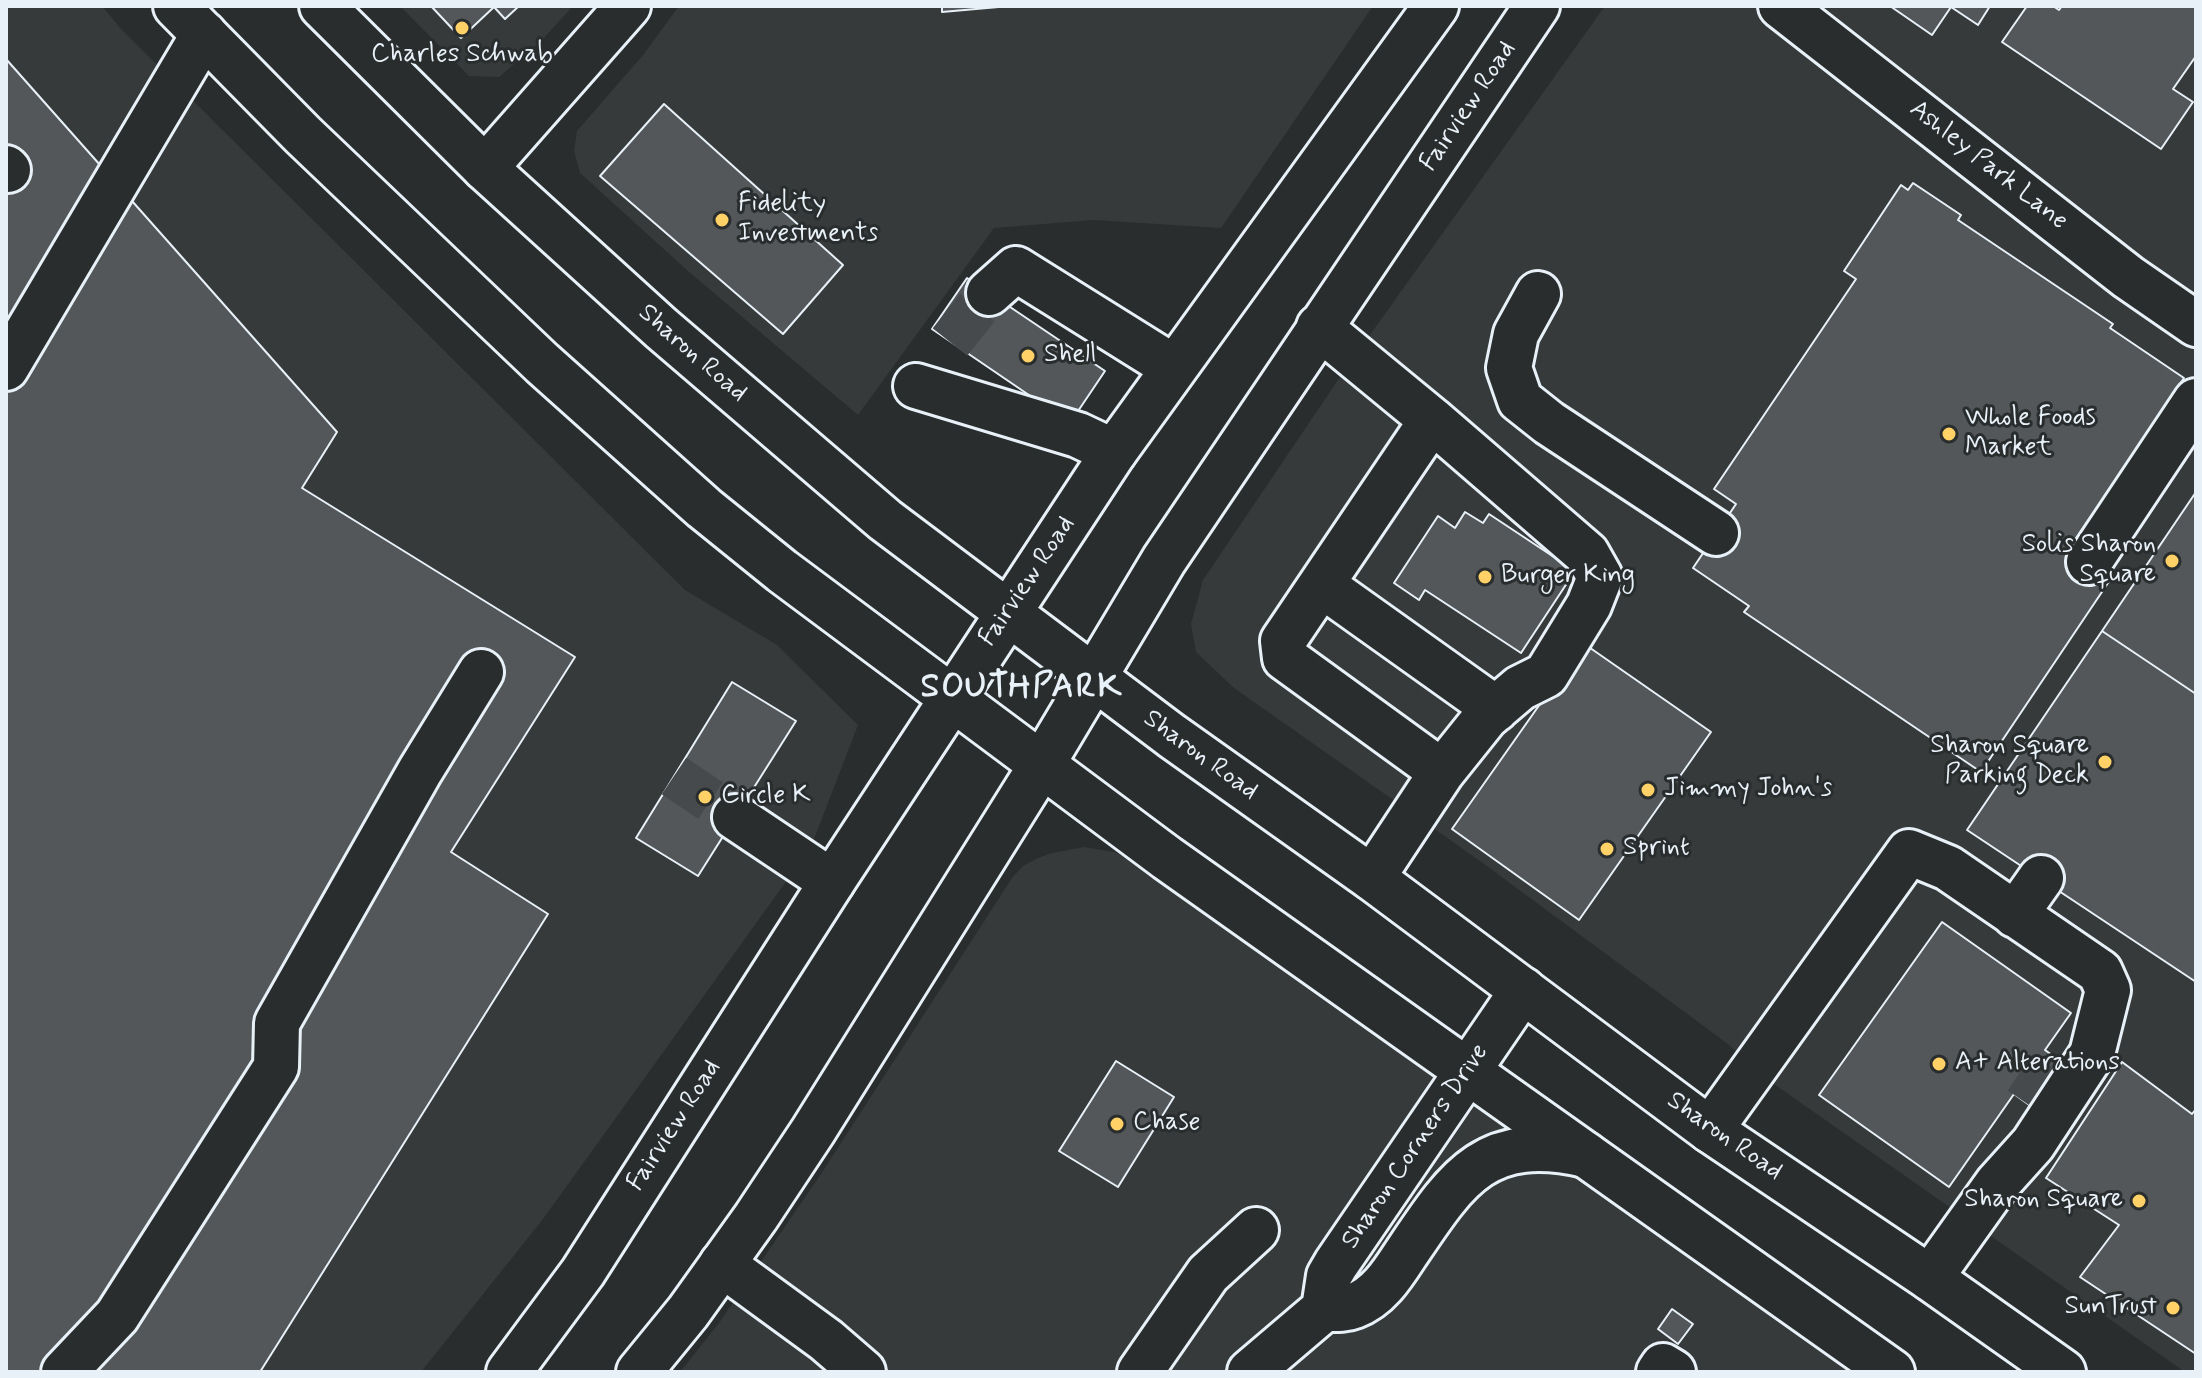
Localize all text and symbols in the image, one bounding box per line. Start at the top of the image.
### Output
marker: Charles Schwab [453,19,471,37]
street label: Fairview Road [1414,36,1524,178]
place label: Charles Schwab [371,40,553,72]
street label: Ashley Park Lane [1902,94,2074,238]
place label: Fidelity Investments [738,189,878,250]
marker: Fidelity Investments [713,211,731,229]
street label: Sharon Road [631,298,753,410]
place label: Shell [1044,340,1096,372]
marker: Shell [1019,347,1037,365]
place label: Whole Foods Market [1965,403,2096,464]
marker: Whole Foods Market [1940,425,1958,443]
street label: Fairview Road [973,511,1083,653]
place label: Solis Sharon Square [2022,530,2156,592]
marker: Solis Sharon Square [2163,552,2181,570]
place label: Burger King [1501,561,1635,593]
marker: Burger King [1476,568,1494,586]
district label: SOUTHPARK [922,669,1122,709]
street label: Sharon Road [1137,704,1263,808]
place label: Sharon Square Parking Deck [1930,731,2089,792]
marker: Sharon Square Parking Deck [2096,753,2114,771]
place label: Jimmy John's [1664,774,1832,806]
place label: Circle K [721,781,811,813]
marker: Jimmy John's [1639,781,1657,799]
marker: Circle K [696,788,714,806]
place label: Sprint [1623,833,1690,865]
marker: Sprint [1598,840,1616,858]
street label: Sharon Corners Drive [1336,1038,1496,1256]
place label: A+ Alterations [1955,1048,2120,1080]
street label: Fairview Road [621,1054,729,1198]
marker: A+ Alterations [1930,1055,1948,1073]
street label: Sharon Road [1660,1086,1788,1188]
place label: Chase [1133,1108,1200,1140]
marker: Chase [1108,1115,1126,1133]
place label: Sharon Square [1964,1185,2123,1217]
marker: Sharon Square [2130,1192,2148,1210]
place label: SunTrust [2064,1292,2157,1324]
marker: SunTrust [2164,1299,2182,1317]

